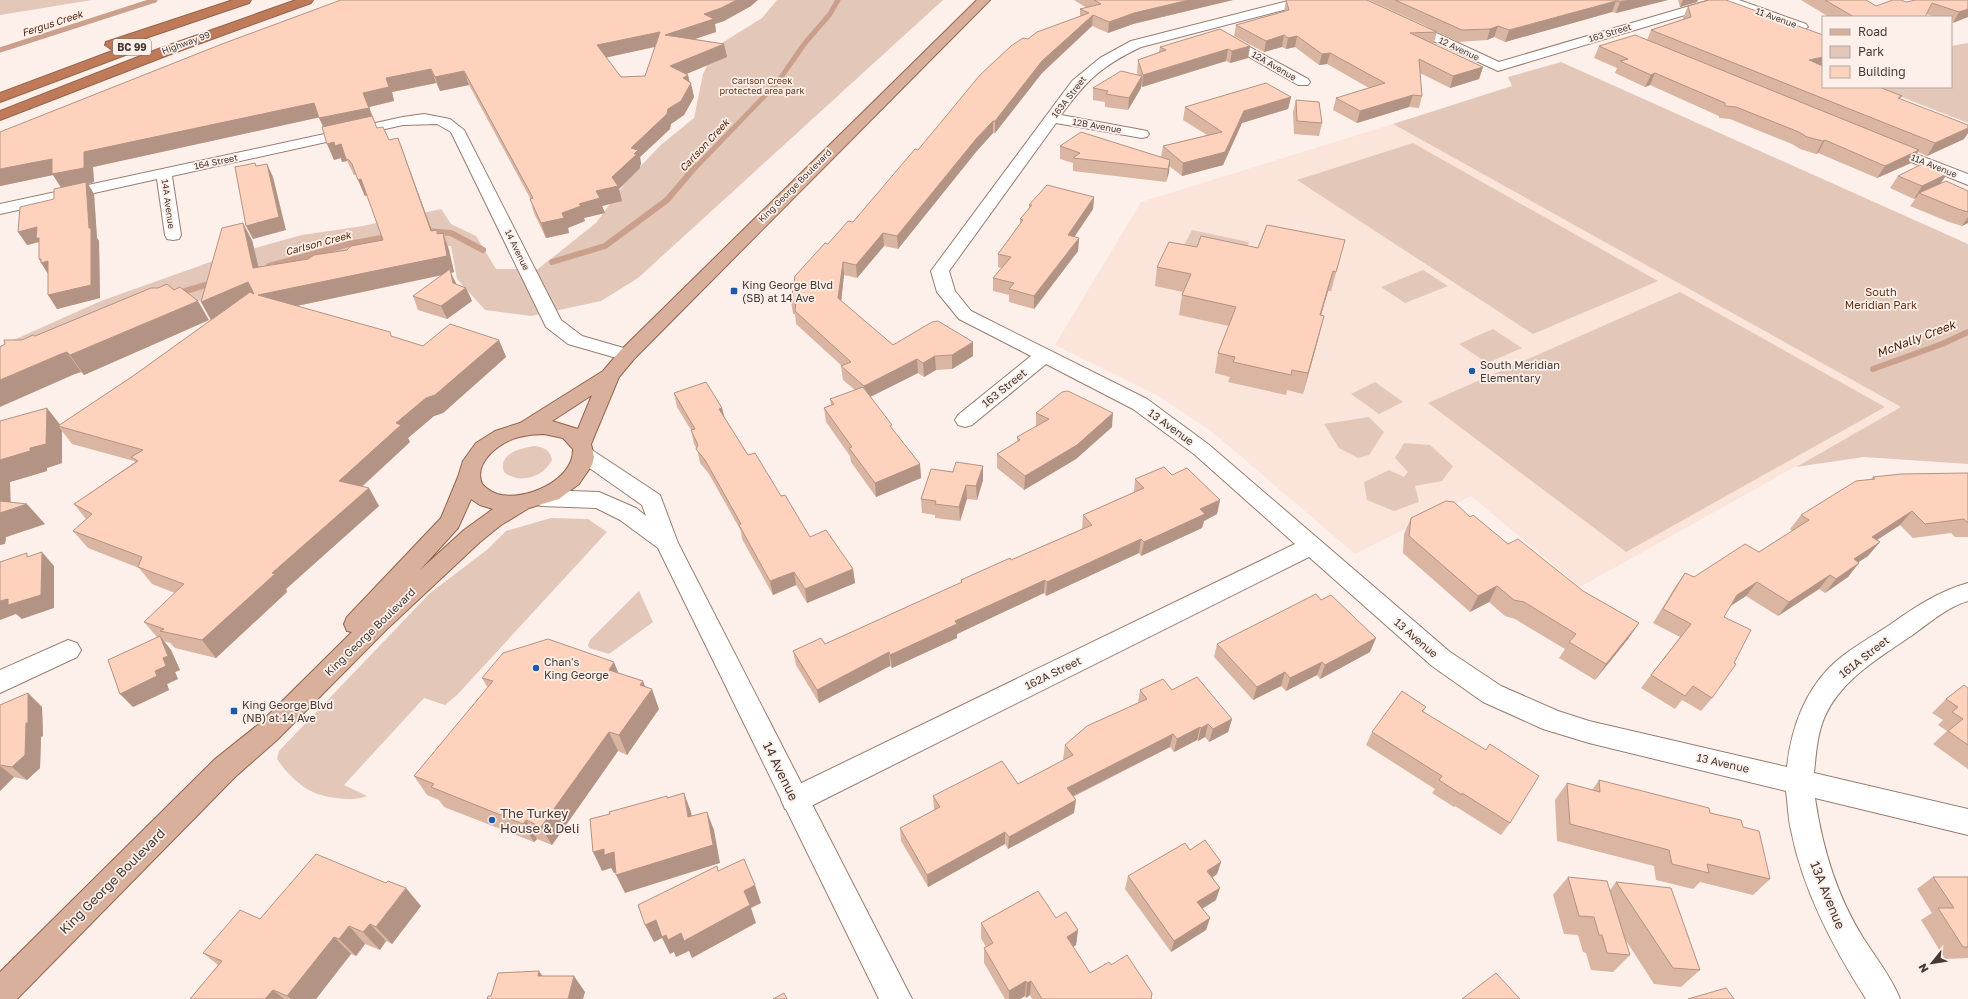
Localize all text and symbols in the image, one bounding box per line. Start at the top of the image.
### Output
street label: 11 Avenue [1754,5,1798,30]
water label: Fergus Creek [20,7,86,39]
legend [1822,16,1952,88]
street label: 163 Street [1587,21,1633,44]
text: Road [1858,24,1887,39]
street label: Highway 99 [160,29,211,56]
street label: 12 Avenue [1437,34,1481,63]
road number: BC 99 [113,39,151,55]
text: Park [1858,44,1884,59]
street label: 12A Avenue [1250,48,1298,83]
text: Building [1858,64,1906,79]
street label: 163A Street [1049,73,1089,120]
park label: Carlson Creek protected area park [720,75,804,96]
water label: Carlson Creek [677,115,732,174]
street label: 12B Avenue [1072,116,1122,135]
street label: King George Boulevard [756,147,833,224]
street label: 164 Street [193,151,239,171]
street label: 11A Avenue [1910,151,1959,180]
street label: 14A Avenue [160,178,177,229]
water label: Carlson Creek [284,228,353,258]
street label: 14 Avenue [503,228,532,272]
place label: King George Blvd (SB) at 14 Ave [742,278,833,304]
park label: South Meridian Park [1845,285,1917,311]
marker: King George Blvd (SB) at 14 Ave [729,286,739,296]
water label: McNally Creek [1874,316,1959,360]
place label: South Meridian Elementary [1480,358,1560,384]
street label: 163 Street [979,366,1029,410]
marker: South Meridian Elementary [1467,366,1477,376]
street label: 13 Avenue [1146,406,1197,448]
street label: King George Boulevard [322,585,418,678]
street label: 13 Avenue [1392,615,1441,660]
street label: 161A Street [1836,633,1891,680]
street label: 162A Street [1022,653,1083,692]
place label: Chan's King George [544,655,609,681]
marker: Chan's King George [531,663,541,673]
place label: King George Blvd (NB) at 14 Ave [242,698,333,724]
marker: King George Blvd (NB) at 14 Ave [229,706,239,716]
street label: 14 Avenue [760,739,802,803]
street label: 13 Avenue [1696,750,1751,775]
place label: The Turkey House & Deli [500,805,579,836]
marker: The Turkey House & Deli [487,815,497,825]
street label: King George Boulevard [56,825,168,937]
street label: 13A Avenue [1807,859,1849,931]
north arrow [1912,943,1952,983]
text: N [1915,961,1931,975]

